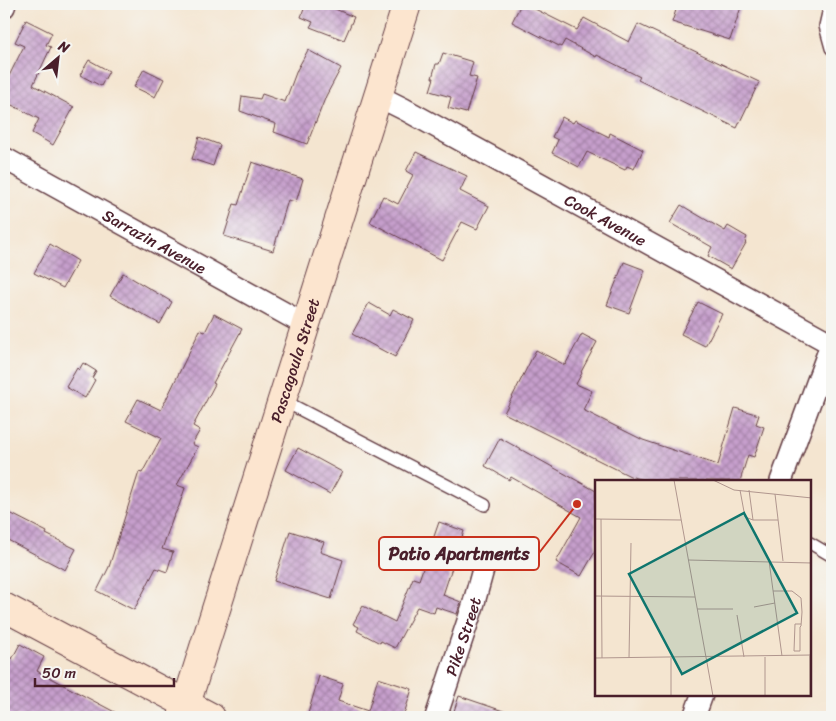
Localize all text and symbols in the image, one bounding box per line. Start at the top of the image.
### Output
north arrow [32,32,82,82]
text: N [53,33,74,60]
street label: Cook Avenue [559,186,652,255]
street label: Sarrazin Avenue [97,201,212,282]
street label: Pascagoula Street [262,295,328,426]
inset map [595,480,811,696]
callout: Patio Apartments [379,537,539,570]
text: Patio Apartments [389,538,530,570]
street label: Pike Street [437,594,490,680]
scale bar [35,656,174,688]
text: 50 m [42,660,77,686]

